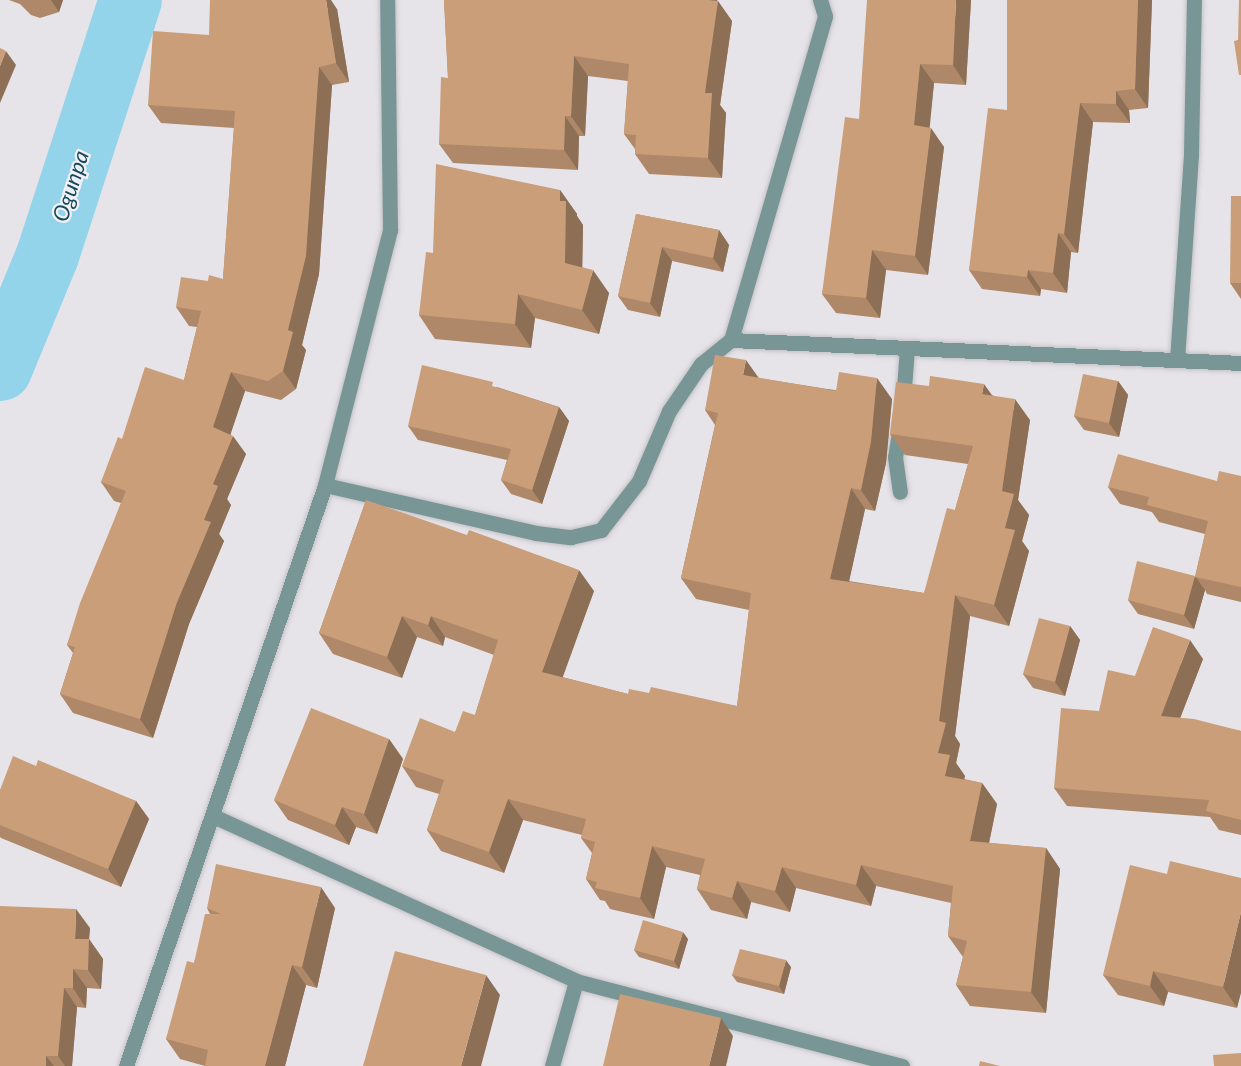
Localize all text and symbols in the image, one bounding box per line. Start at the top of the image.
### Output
water label: Ogunpa [46,147,94,225]

